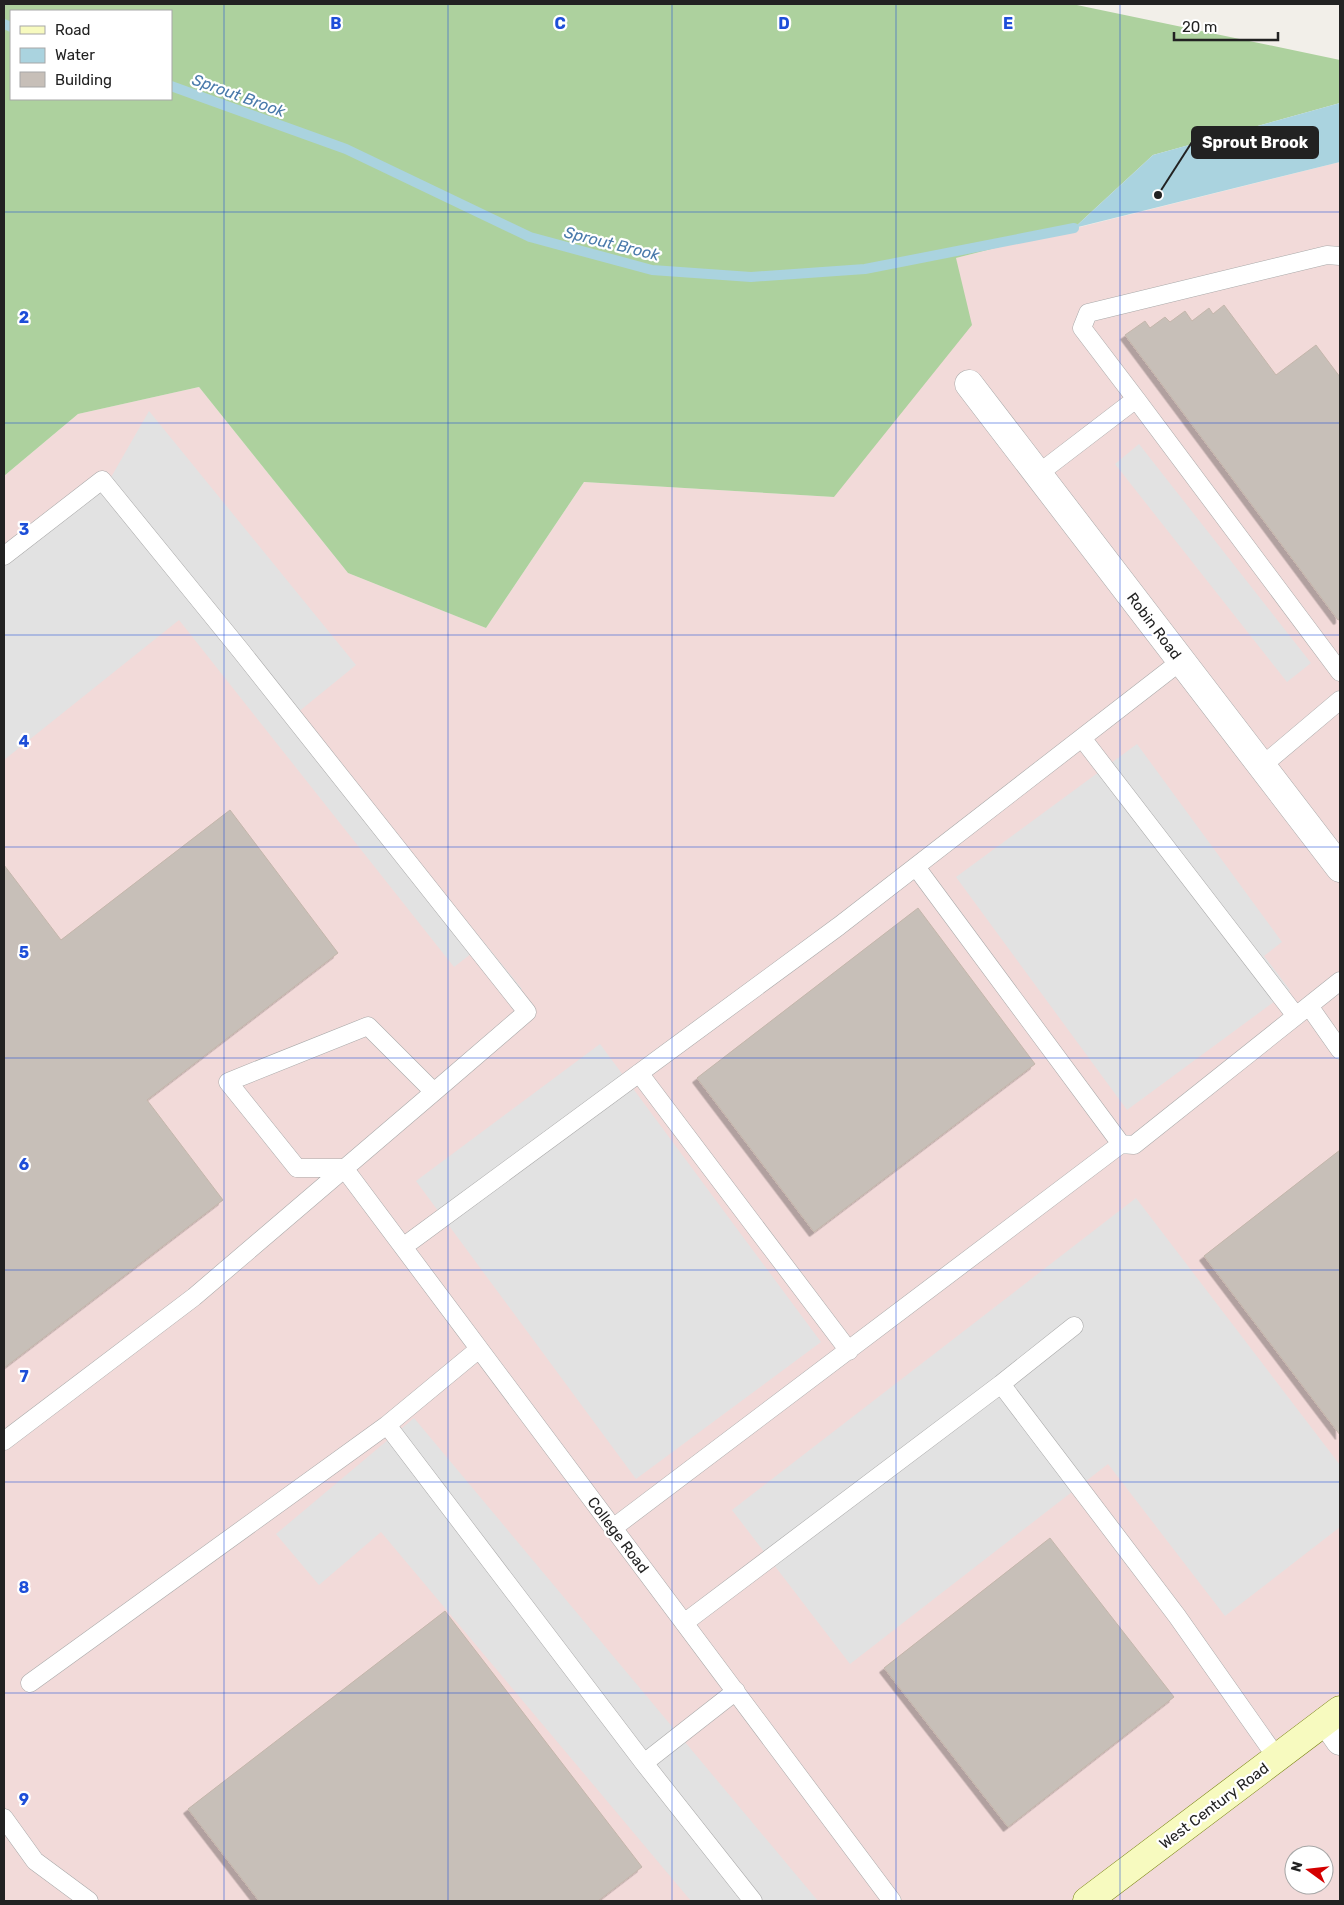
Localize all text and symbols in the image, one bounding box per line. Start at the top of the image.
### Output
legend [10,10,172,100]
scale bar [1174,10,1278,42]
text: B [330,14,342,33]
text: C [554,14,566,33]
text: D [778,14,790,33]
text: E [1003,14,1013,33]
text: 20 m [1182,18,1217,36]
text: Road [55,21,91,39]
text: Water [55,46,95,64]
water label: Sprout Brook [190,70,289,121]
text: Building [55,71,112,89]
callout: Sprout Brook [1192,127,1318,158]
text: Sprout Brook [1202,133,1309,152]
water label: Sprout Brook [562,222,662,265]
text: 2 [19,308,29,327]
text: 3 [19,520,29,539]
street label: Robin Road [1123,589,1185,663]
text: 4 [19,732,30,751]
text: 5 [19,943,29,962]
text: 6 [19,1155,29,1174]
text: 7 [19,1367,29,1386]
street label: College Road [583,1493,653,1577]
text: 8 [19,1578,30,1597]
street label: West Century Road [1156,1759,1272,1853]
text: 9 [19,1790,29,1809]
north arrow [1284,1845,1334,1895]
text: N [1287,1860,1306,1874]

